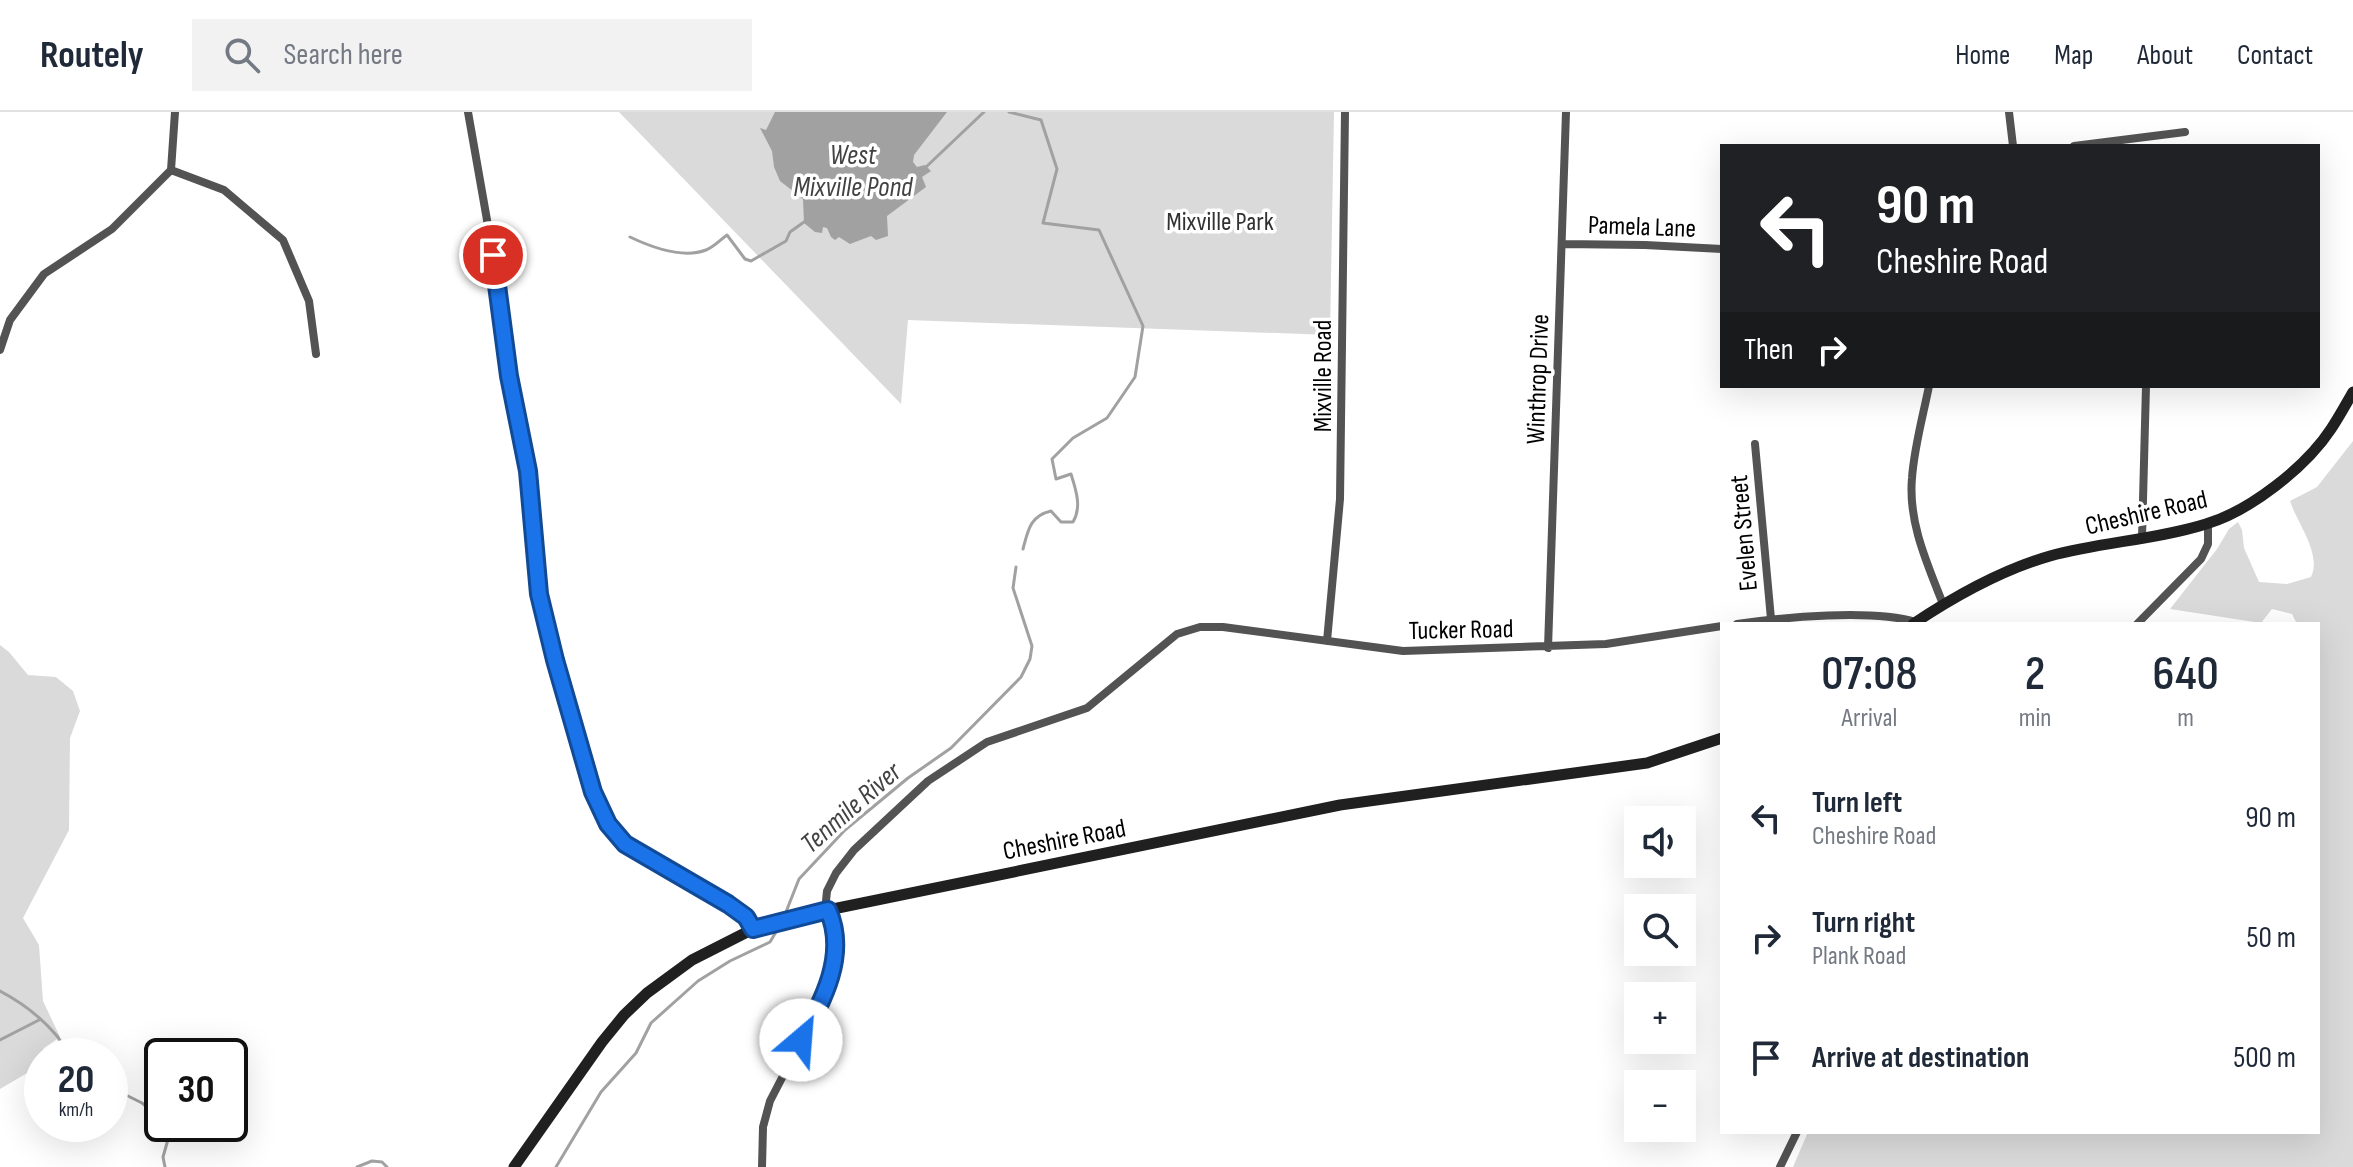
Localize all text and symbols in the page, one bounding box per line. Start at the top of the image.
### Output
search box [192,19,752,91]
text: Routely [40,33,144,78]
icon: search [220,33,264,77]
text: Search here [284,37,403,73]
text: Home [1955,39,2010,72]
text: Map [2054,39,2093,72]
text: About [2137,39,2193,72]
text: Contact [2237,39,2313,72]
water label: West Mixville Pond [793,139,914,204]
text: 90 m [1876,173,1975,240]
icon: left [1744,176,1848,280]
park label: Mixville Park [1166,207,1274,238]
street label: Pamela Lane [1587,210,1696,245]
pin [459,221,527,289]
icon: arrive [471,233,515,277]
text: Cheshire Road [1876,241,2048,284]
street label: Winthrop Drive [1521,313,1556,445]
street label: Mixville Road [1308,320,1339,432]
icon: right [1810,328,1854,372]
text: Then [1744,332,1794,368]
street label: Evelen Street [1724,473,1765,592]
street label: Cheshire Road [2082,484,2210,543]
street label: Tucker Road [1408,614,1514,647]
text: 07:08 [1821,646,1918,703]
text: 2 [2025,646,2045,703]
text: 640 [2153,646,2219,703]
text: Arrival [1841,703,1897,734]
text: min [2019,703,2051,734]
text: m [2177,703,2194,734]
water label: Tenmile River [794,755,909,861]
text: Turn left [1812,785,1902,821]
icon: left [1744,796,1788,840]
text: 90 m [2245,800,2296,836]
map controls [1624,806,1696,1142]
button: sound [1624,806,1696,878]
street label: Cheshire Road [1000,813,1128,868]
text: Cheshire Road [1812,821,1936,852]
button: search [1624,894,1696,966]
text: Turn right [1812,905,1915,941]
icon: right [1744,916,1788,960]
text: 50 m [2247,920,2296,956]
text: Plank Road [1812,941,1906,972]
button: + [1624,982,1696,1054]
position arrow [759,998,843,1082]
icon: arrive [1744,1036,1788,1080]
speed limit sign: 30 [144,1038,248,1142]
text: Arrive at destination [1812,1040,2029,1076]
text: 500 m [2233,1040,2296,1076]
text: 20 [58,1056,94,1104]
button: − [1624,1070,1696,1142]
text: km/h [59,1098,93,1122]

